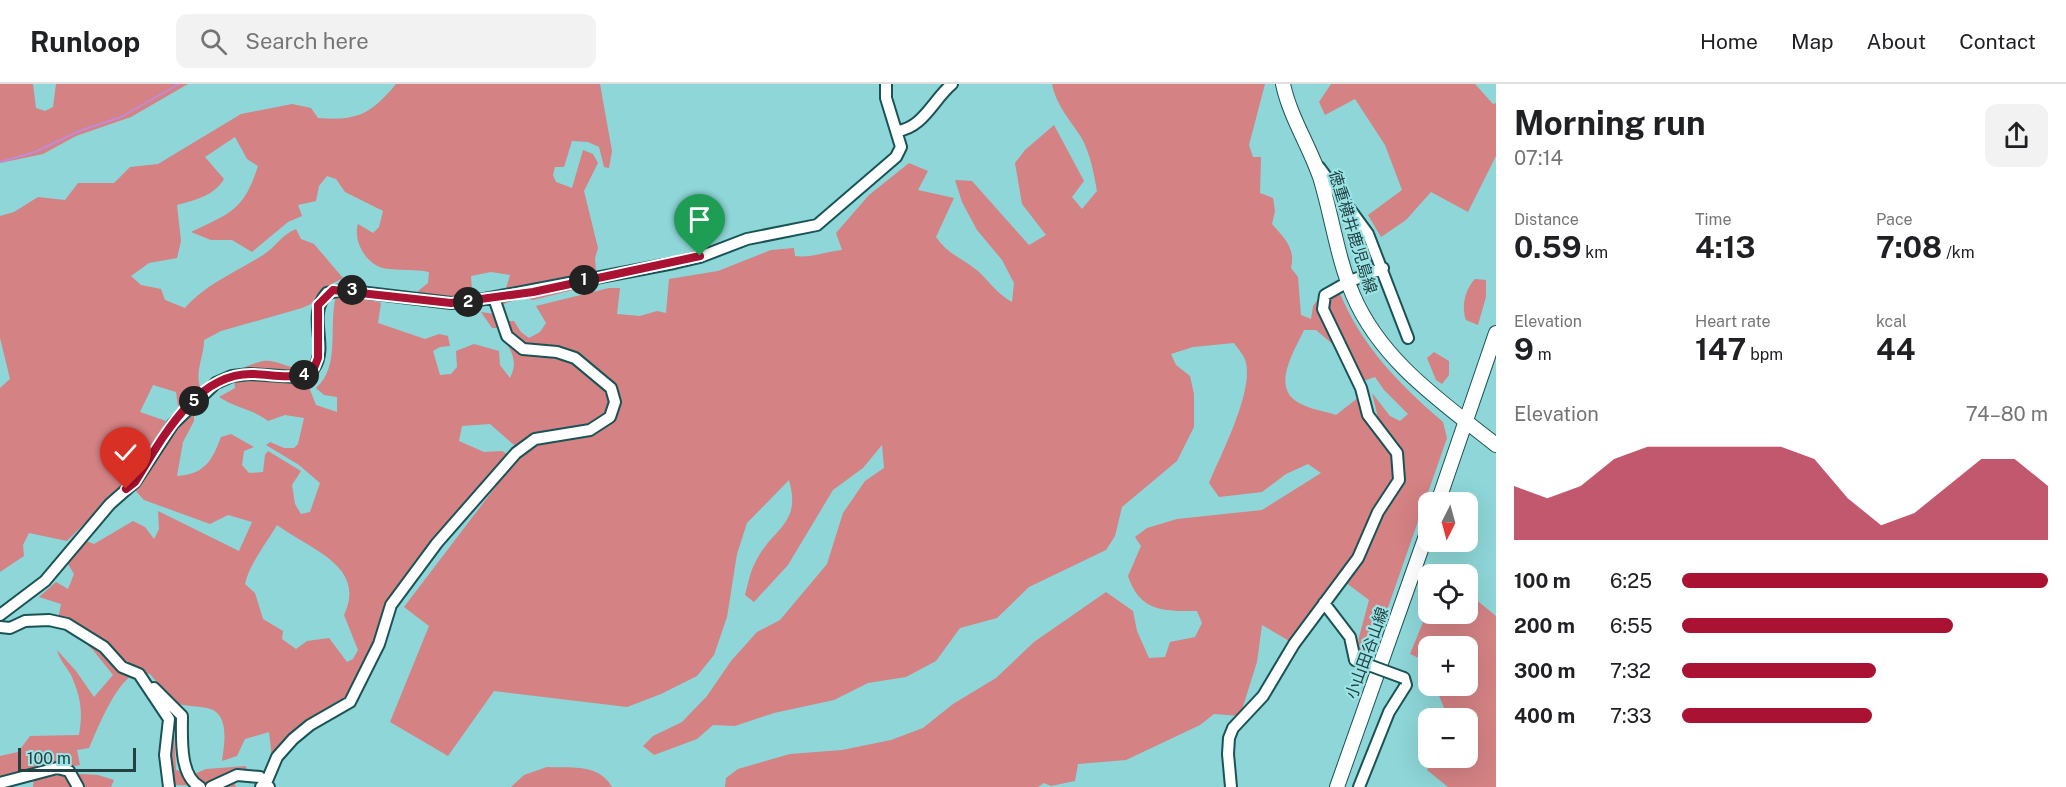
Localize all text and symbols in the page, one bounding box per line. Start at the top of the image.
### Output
search box [176,14,596,68]
text: Runloop [30,25,140,58]
icon: search [197,25,230,58]
text: Search here [245,28,369,54]
text: Home [1700,29,1758,54]
text: Map [1791,29,1834,54]
text: About [1867,29,1926,54]
text: Contact [1959,29,2036,54]
text: Morning run [1514,104,1706,142]
button: share [1985,104,2048,167]
text: 07:14 [1514,146,1563,170]
street label: 徳重横井鹿児島線 [1325,168,1381,296]
pin [674,194,725,256]
icon: arrive [683,203,716,236]
text: Distance [1514,210,1579,229]
text: Time [1695,210,1731,229]
text: Pace [1876,210,1913,229]
text: 0.59 [1514,229,1581,265]
text: 4:13 [1695,229,1756,265]
text: 7:08 [1876,229,1942,265]
text: km [1581,243,1608,262]
text: /km [1942,243,1975,262]
pin: 1 [569,265,599,295]
text: 1 [581,270,587,289]
pin: 3 [337,275,367,305]
text: 3 [347,280,357,299]
pin: 2 [453,287,483,317]
text: 2 [463,292,473,311]
text: Elevation [1514,312,1582,331]
text: Heart rate [1695,312,1771,331]
text: kcal [1876,312,1907,331]
text: 9 [1514,331,1534,367]
text: 147 [1695,331,1746,367]
text: 44 [1876,331,1915,367]
text: m [1534,345,1552,364]
text: bpm [1746,345,1783,364]
pin: 4 [289,360,319,390]
text: 4 [299,365,309,384]
pin: 5 [179,386,209,416]
text: 5 [189,391,199,410]
text: Elevation [1514,402,1599,426]
text: 74–80 m [1966,402,2048,426]
pin [100,427,151,489]
icon: check [109,436,142,469]
north arrow [1418,492,1478,552]
map controls [1418,492,1478,768]
button: locate [1418,564,1478,624]
text: 100 m [1514,569,1571,593]
text: 6:25 [1610,569,1652,593]
street label: 小山田谷山線 [1342,605,1392,701]
text: 200 m [1514,614,1575,638]
text: 6:55 [1610,614,1653,638]
button: + [1418,636,1478,696]
text: 300 m [1514,659,1575,683]
text: 7:32 [1610,659,1651,683]
text: 400 m [1514,704,1575,728]
text: 7:33 [1610,704,1652,728]
button: − [1418,708,1478,768]
scale bar [18,745,136,772]
text: 100 m [27,749,71,768]

